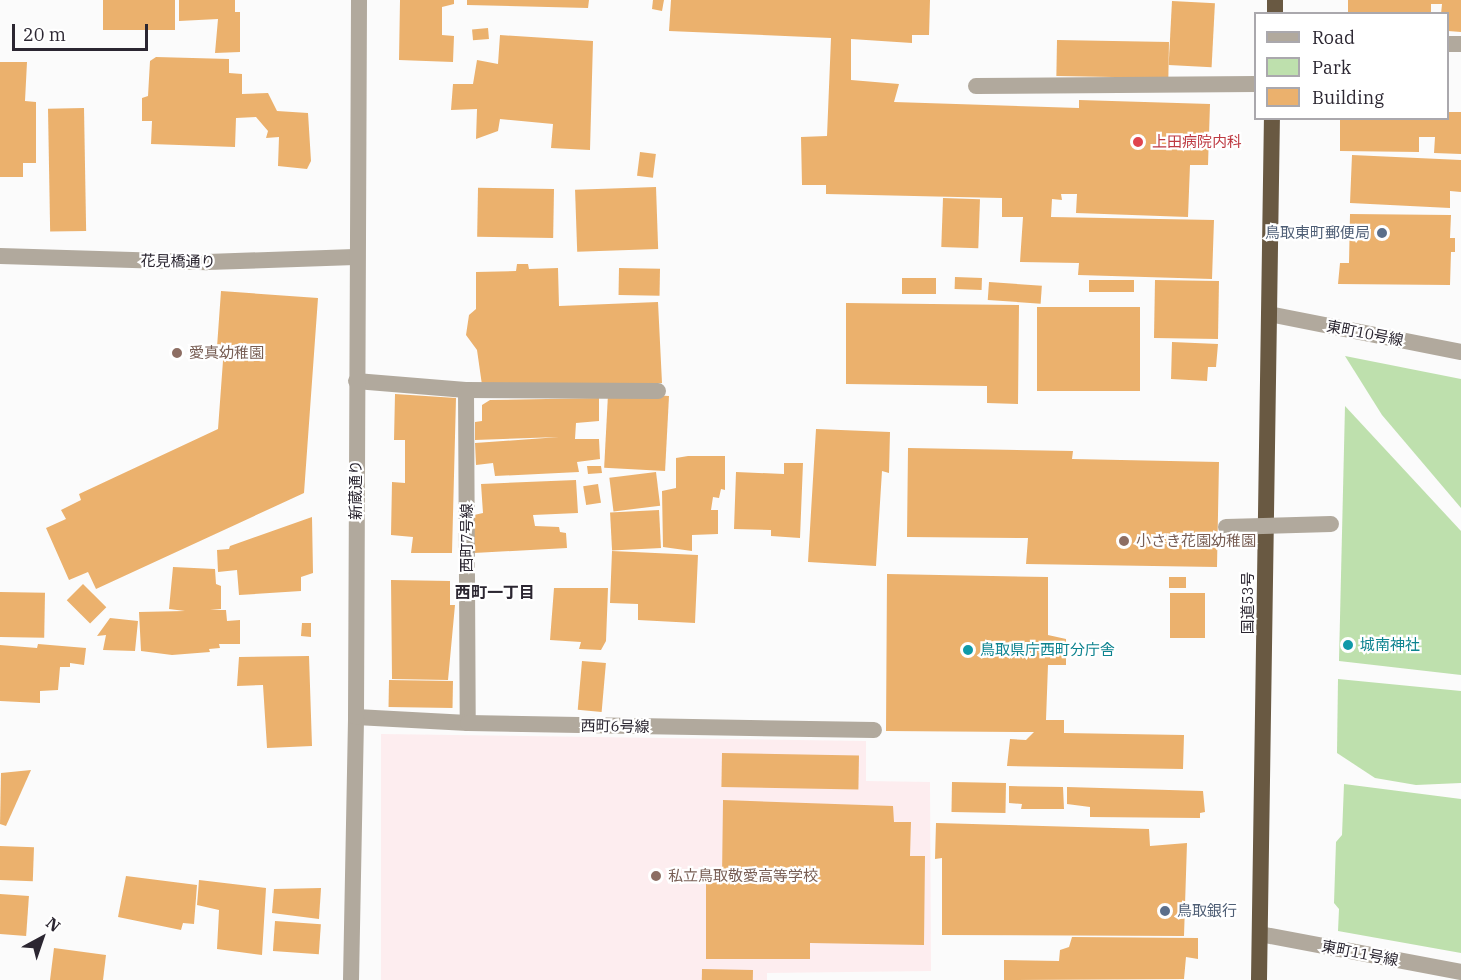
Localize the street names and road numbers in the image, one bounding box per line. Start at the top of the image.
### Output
street label: 花見橋通り [140,251,216,271]
street label: 東町10号線 [1325,317,1405,349]
street label: 新蔵通り [347,460,365,520]
street label: 西町7号線 [458,504,476,572]
street label: 国道53号 [1239,572,1257,634]
street label: 西町6号線 [580,716,650,736]
street label: 東町11号線 [1320,937,1400,969]

